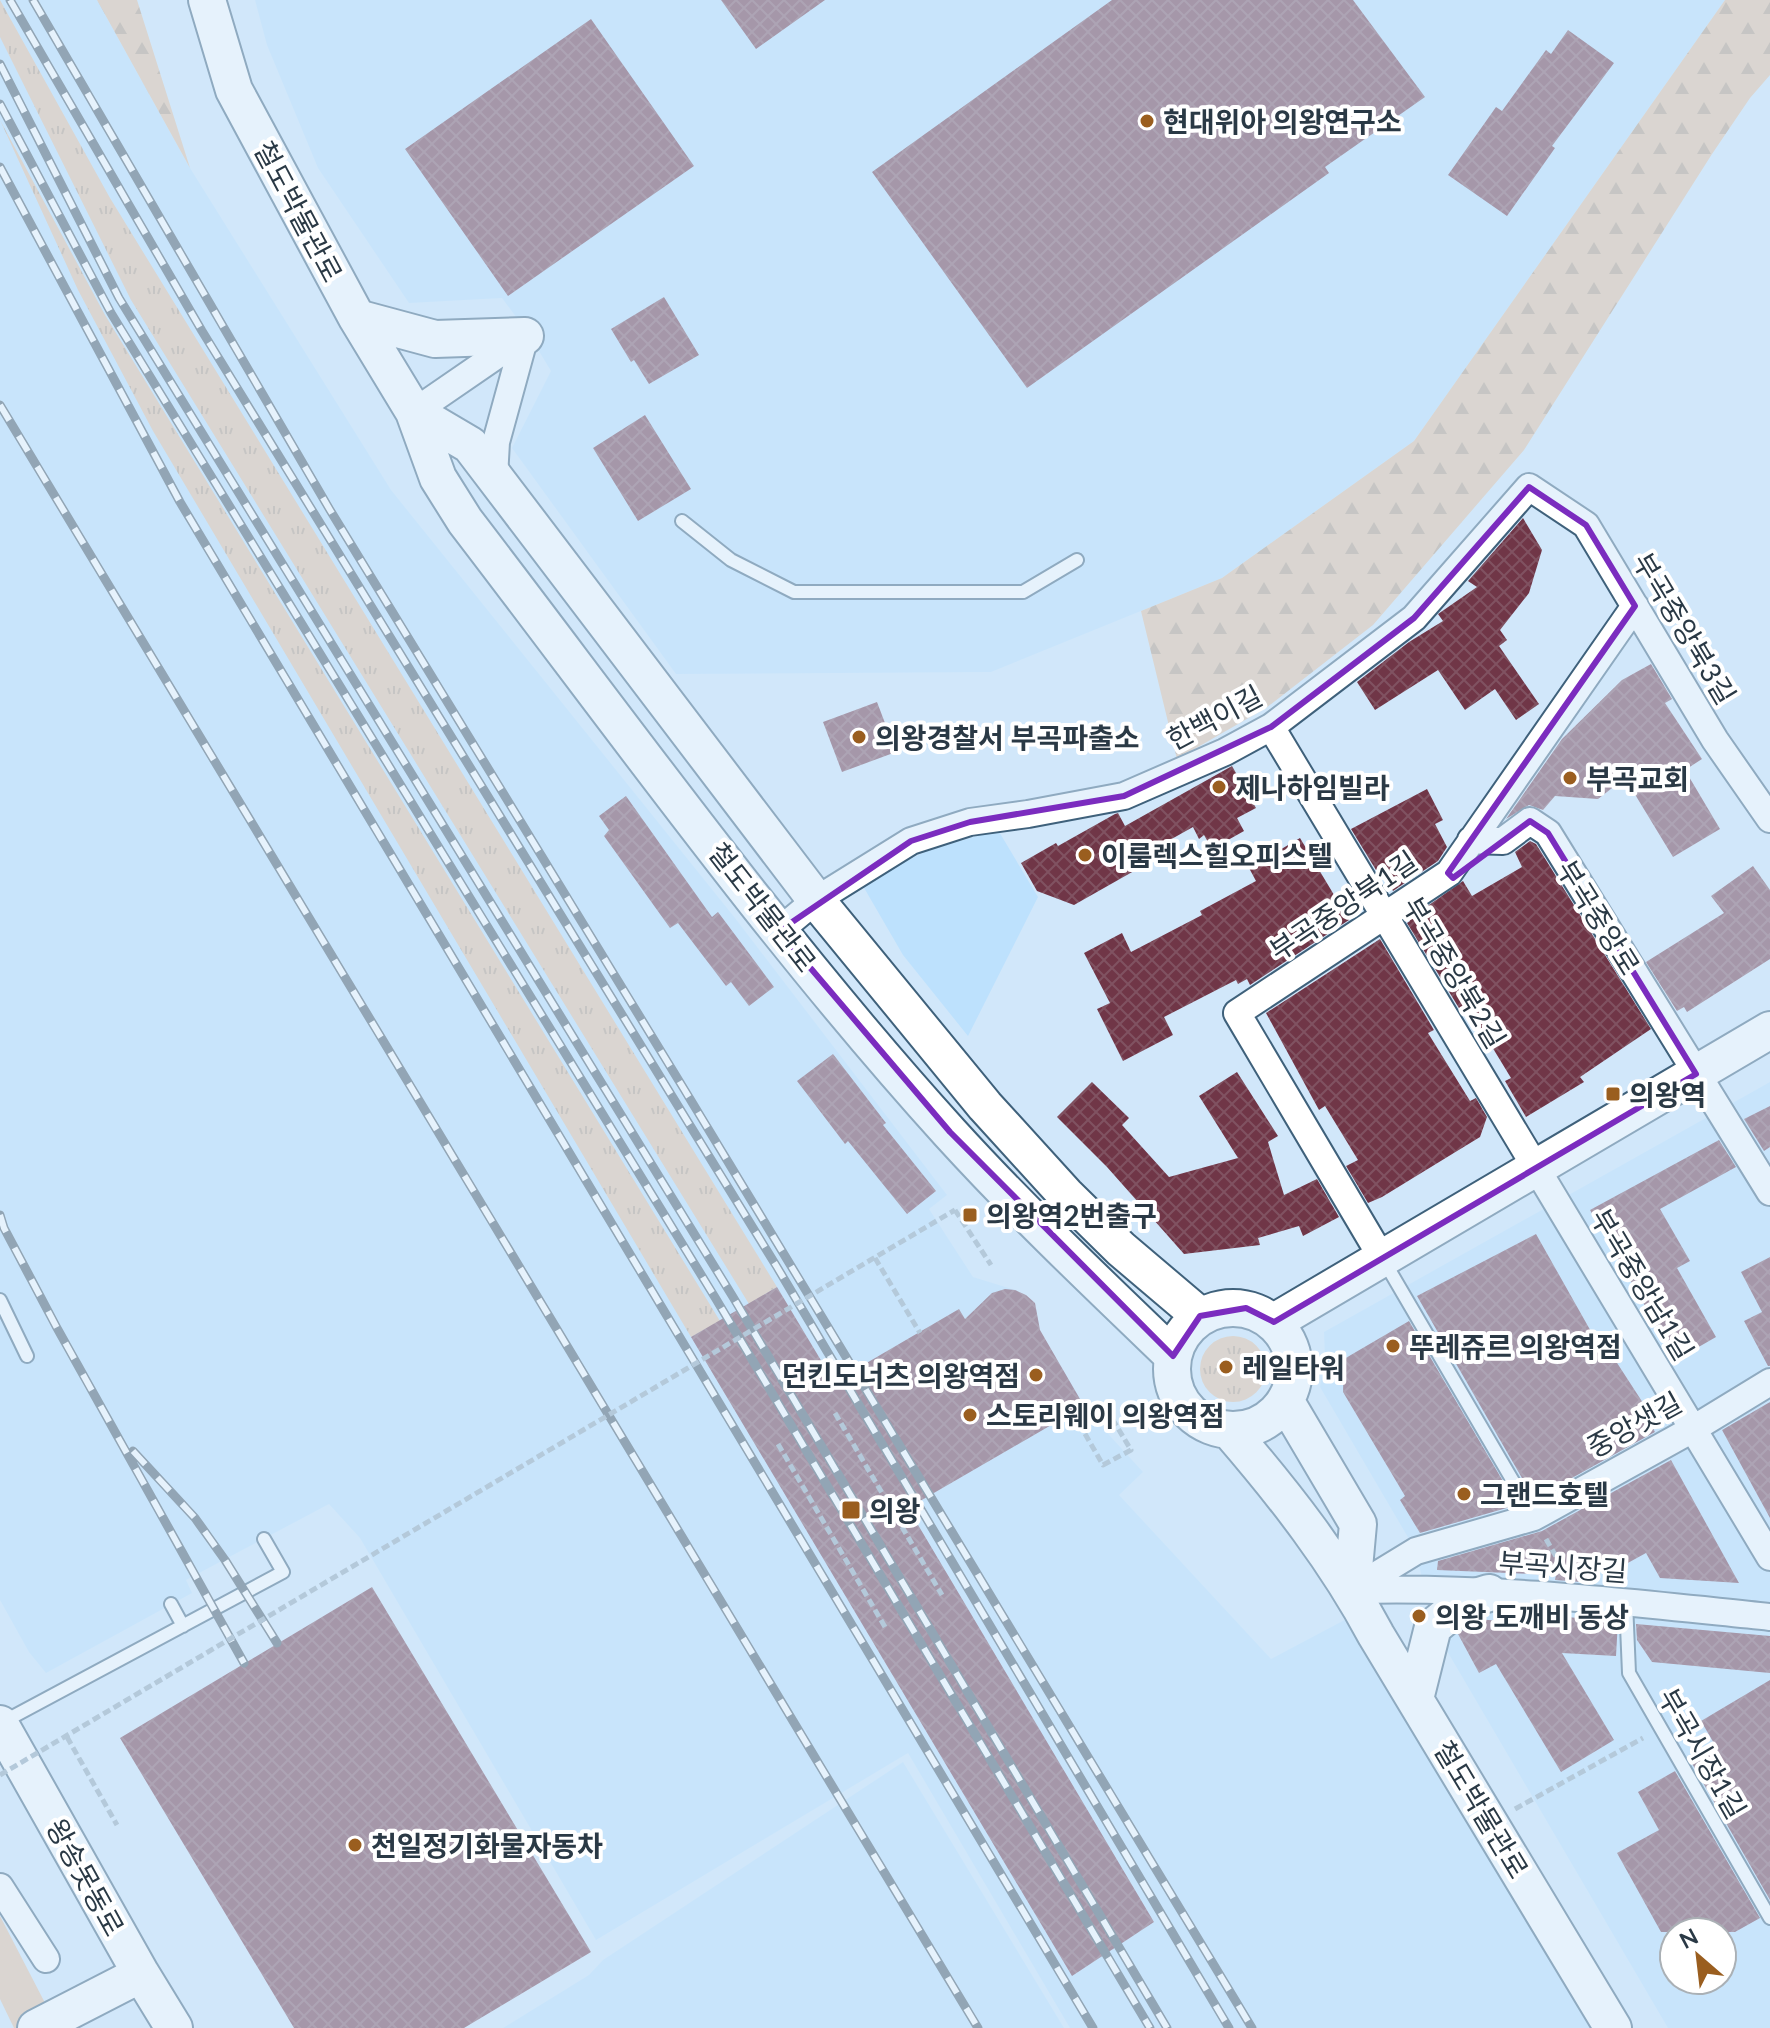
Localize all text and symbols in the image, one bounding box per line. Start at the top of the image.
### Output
place label: 현대위아 의왕연구소 [1163,104,1402,138]
marker: 현대위아 의왕연구소 [1138,112,1156,130]
street label: 철도박물관로 [248,135,350,287]
street label: 부곡중앙북3길 [1626,546,1744,710]
street label: 한백이길 [1161,678,1267,756]
place label: 의왕경찰서 부곡파출소 [875,720,1139,754]
marker: 의왕경찰서 부곡파출소 [850,728,868,746]
place label: 부곡교회 [1586,761,1689,795]
marker: 부곡교회 [1561,769,1579,787]
place label: 제나하임빌라 [1235,770,1390,804]
marker: 제나하임빌라 [1210,778,1228,796]
street label: 철도박물관로 [702,836,824,978]
place label: 이룸렉스힐오피스텔 [1101,838,1333,872]
street label: 부곡중앙북1길 [1263,843,1423,967]
marker: 이룸렉스힐오피스텔 [1076,846,1094,864]
street label: 부곡중앙로 [1550,853,1648,981]
street label: 부곡중앙북2길 [1396,890,1514,1054]
place label: 의왕역 [1629,1077,1706,1111]
marker: 의왕역 [1604,1085,1622,1103]
place label: 의왕역2번출구 [986,1198,1157,1232]
street label: 부곡중앙남1길 [1584,1202,1702,1366]
marker: 의왕역2번출구 [961,1206,979,1224]
place label: 뚜레쥬르 의왕역점 [1409,1329,1622,1363]
marker: 뚜레쥬르 의왕역점 [1384,1337,1402,1355]
place label: 레일타워 [1242,1350,1345,1384]
place label: 던킨도너츠 의왕역점 [781,1358,1020,1392]
marker: 레일타워 [1217,1358,1235,1376]
marker: 던킨도너츠 의왕역점 [1027,1366,1045,1384]
street label: 중앙샛길 [1581,1384,1687,1464]
place label: 스토리웨이 의왕역점 [986,1398,1225,1432]
marker: 스토리웨이 의왕역점 [961,1406,979,1424]
place label: 그랜드호텔 [1480,1477,1609,1511]
marker: 그랜드호텔 [1455,1485,1473,1503]
place label: 의왕 [869,1493,921,1527]
marker: 의왕 [840,1499,862,1521]
street label: 부곡시장길 [1498,1545,1628,1587]
place label: 의왕 도깨비 동상 [1435,1599,1629,1633]
marker: 의왕 도깨비 동상 [1410,1607,1428,1625]
street label: 부곡시장1길 [1652,1682,1754,1824]
street label: 철도박물관로 [1428,1734,1536,1884]
street label: 왕송못동로 [40,1812,132,1942]
place label: 천일정기화물자동차 [371,1828,603,1862]
marker: 천일정기화물자동차 [346,1836,364,1854]
north arrow [1658,1916,1738,1996]
text: N [1675,1922,1702,1954]

